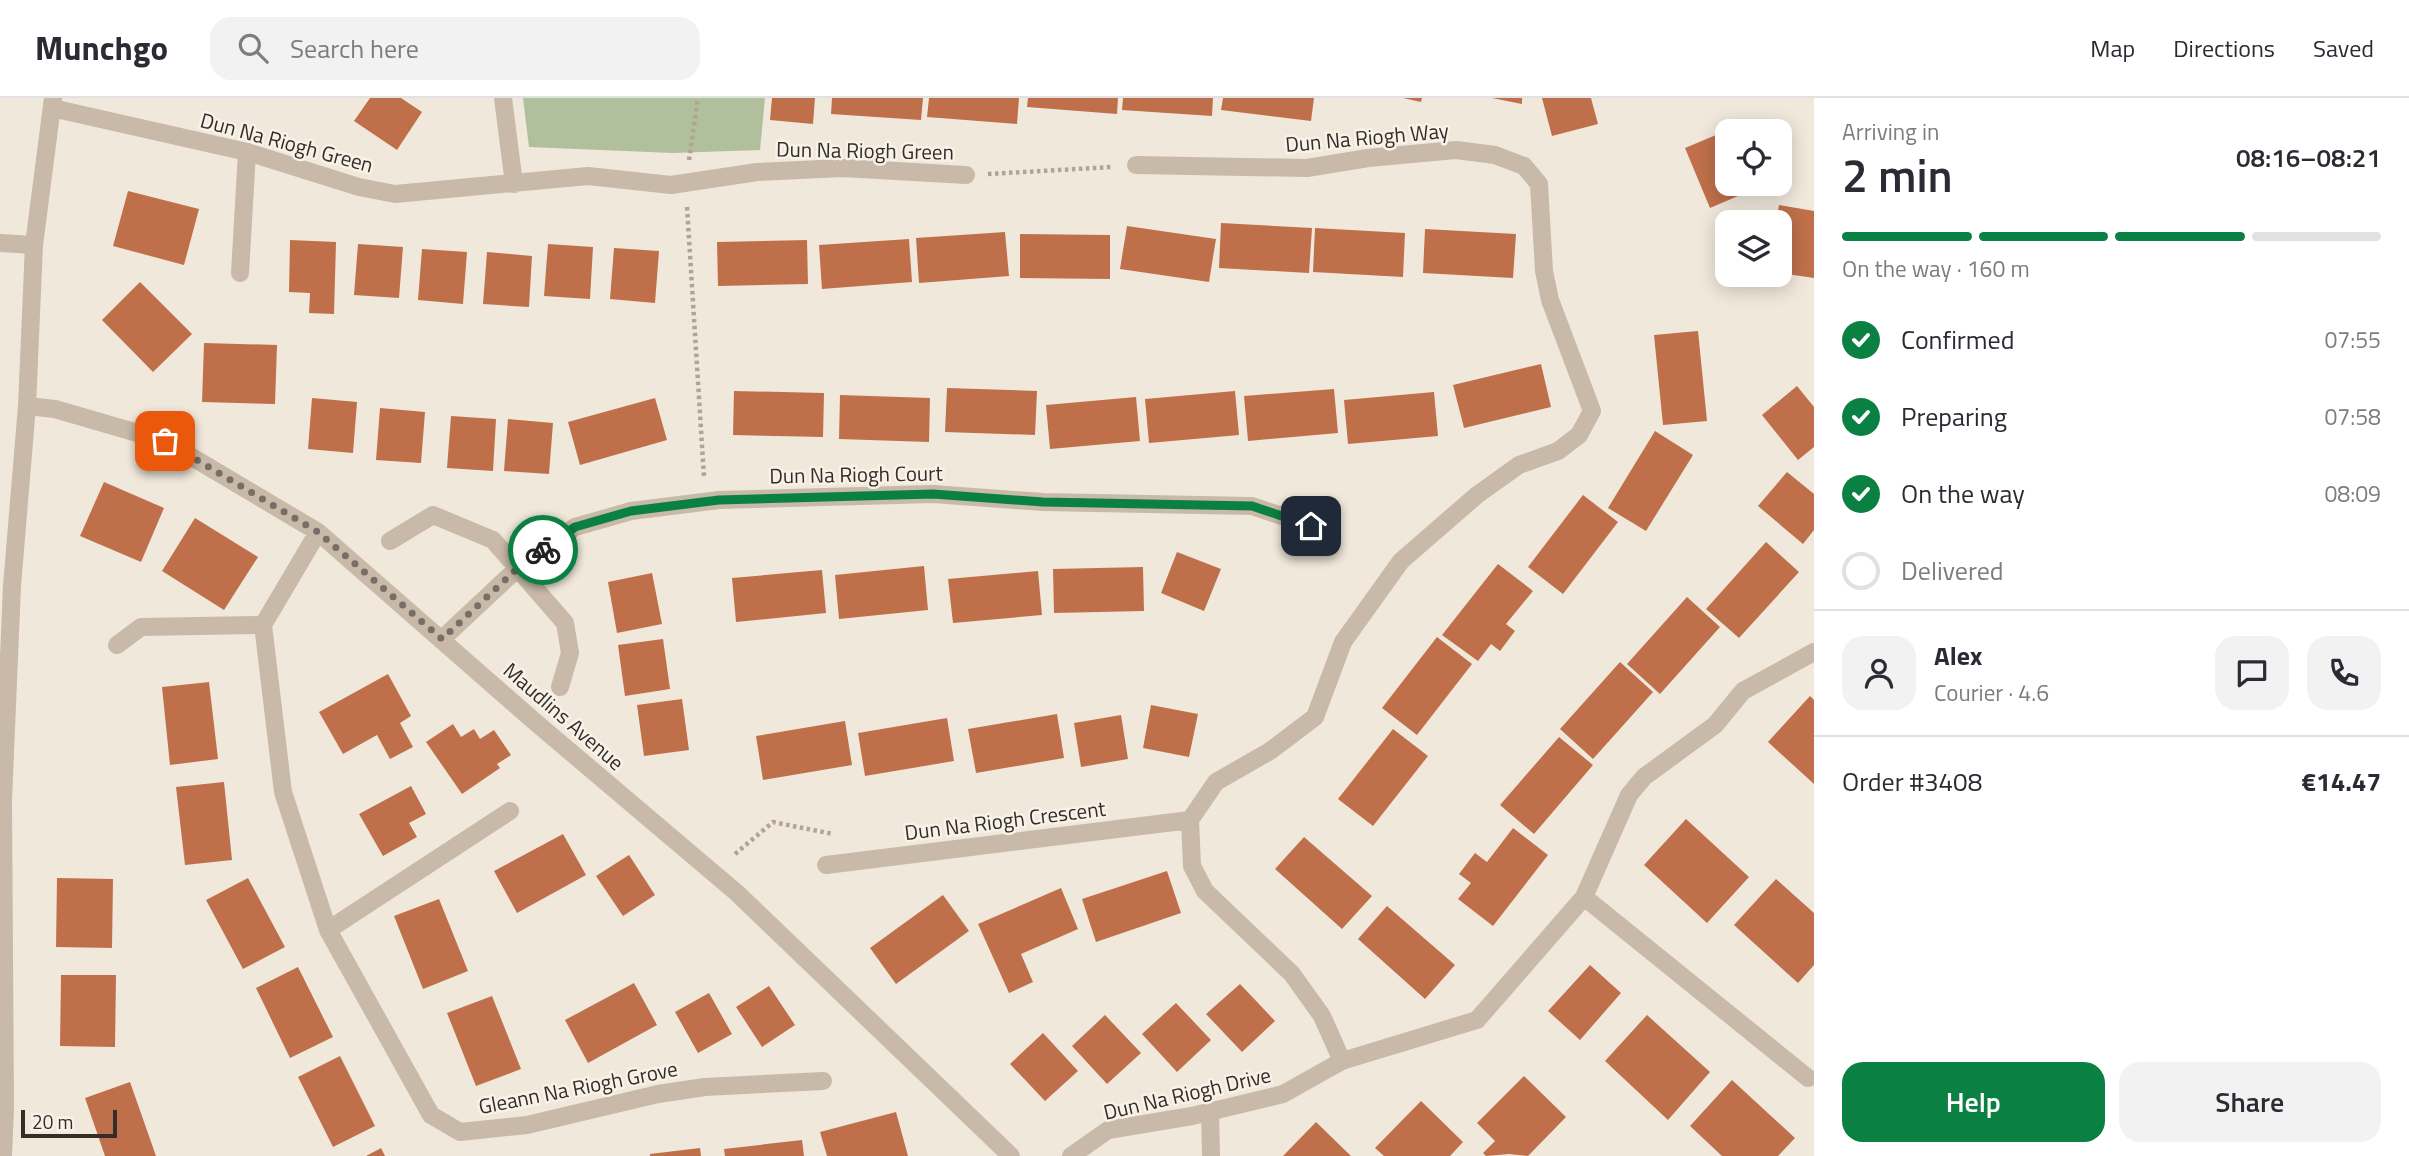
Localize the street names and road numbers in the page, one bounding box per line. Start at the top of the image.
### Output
street label: Dun Na Riogh Green [197,104,377,180]
street label: Dun Na Riogh Way [1284,114,1450,160]
street label: Dun Na Riogh Green [776,132,954,168]
street label: Dun Na Riogh Court [769,456,944,492]
street label: Maudlins Avenue [496,654,632,778]
street label: Dun Na Riogh Crescent [903,792,1108,848]
street label: Gleann Na Riogh Grove [476,1052,680,1122]
street label: Dun Na Riogh Drive [1100,1058,1274,1128]

